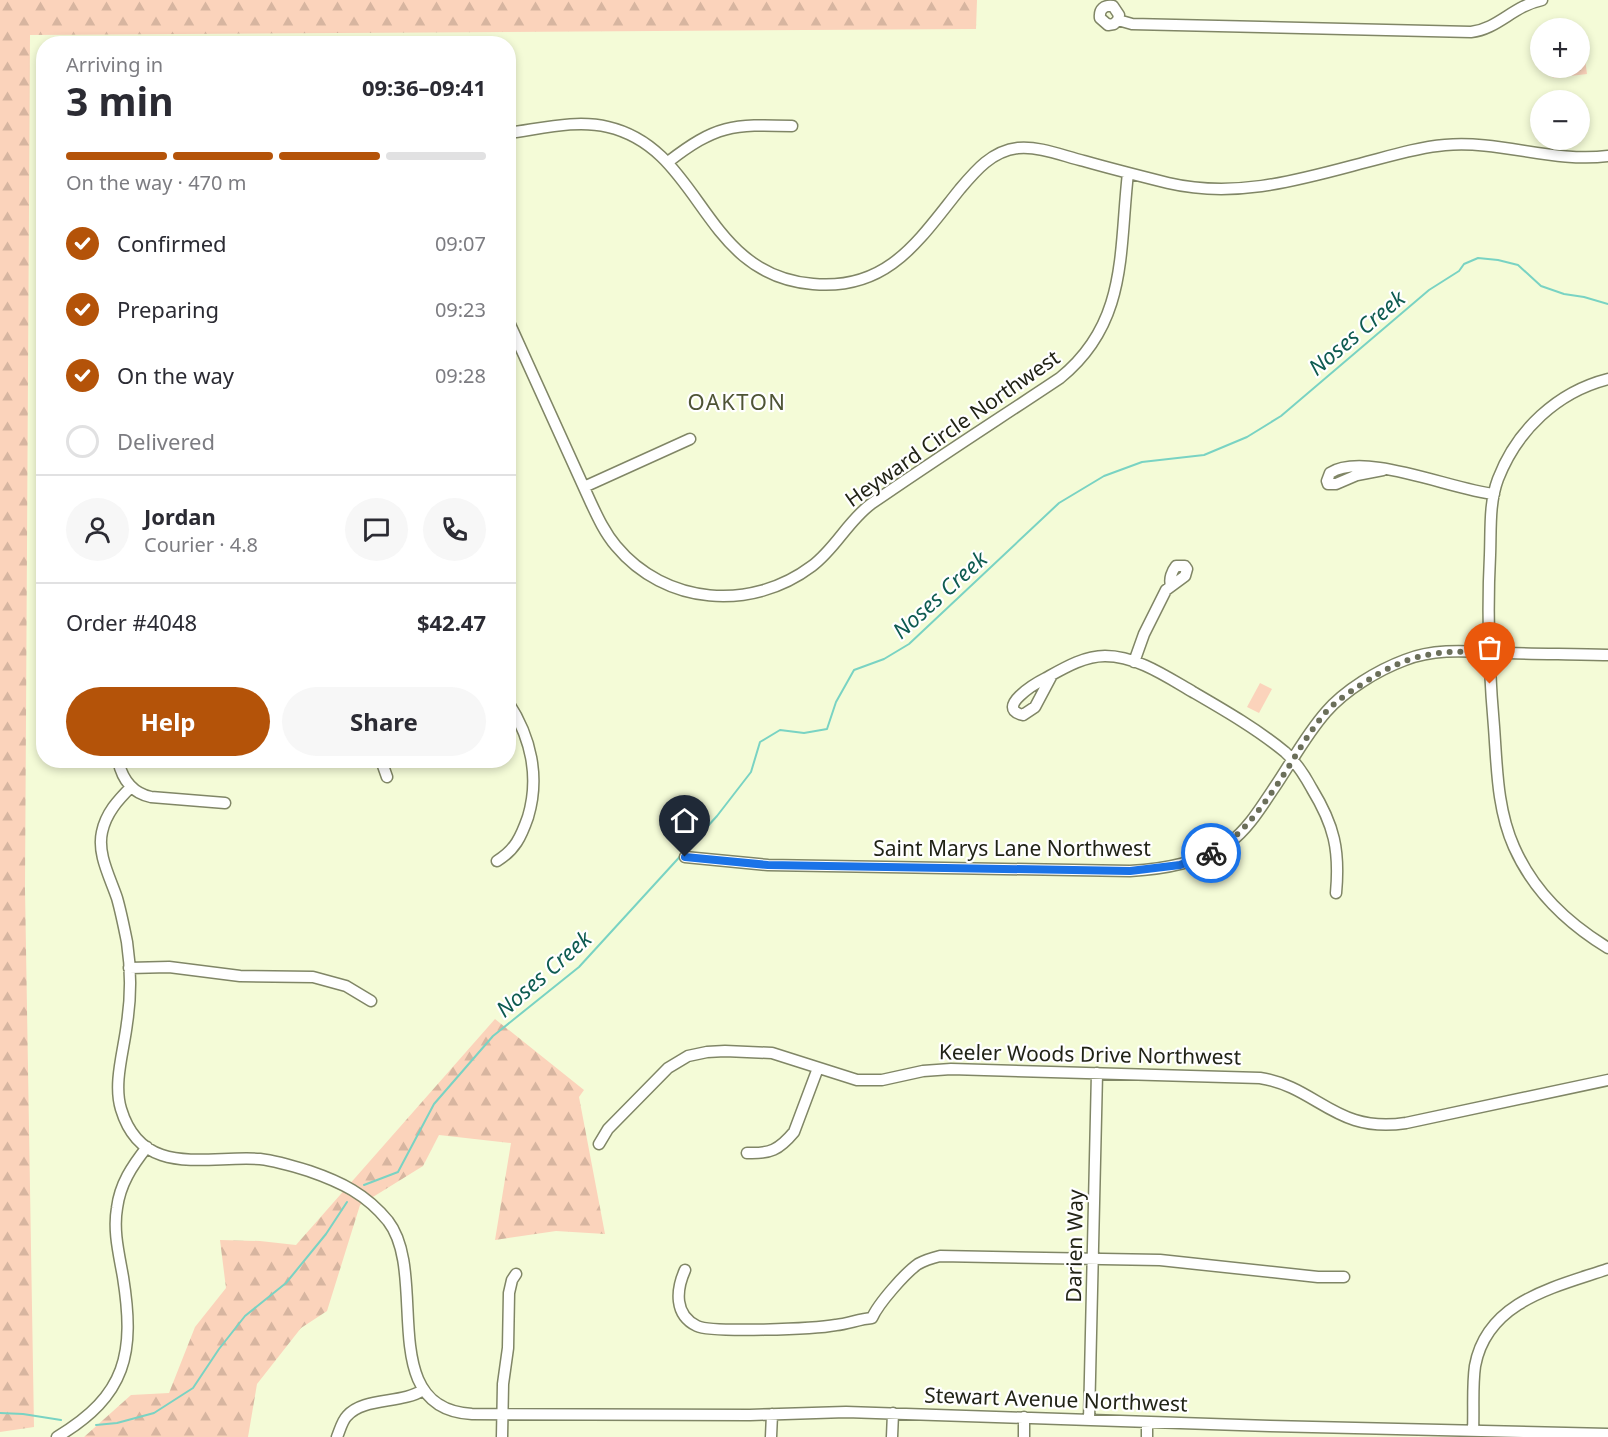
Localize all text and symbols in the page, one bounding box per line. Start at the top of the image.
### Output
map controls [1530,18,1590,150]
button: + [1530,18,1590,78]
text: Arriving in [66,51,163,78]
text: 09:36–09:41 [362,72,486,102]
text: 3 min [66,74,173,127]
button: − [1530,90,1590,150]
text: On the way · 470 m [66,169,246,196]
icon: check [66,227,99,260]
text: Confirmed [117,228,227,258]
text: 09:07 [435,230,486,257]
water label: Noses Creek [1301,282,1412,381]
icon: check [66,293,99,326]
text: Preparing [117,294,219,324]
text: 09:23 [435,296,486,323]
street label: Heyward Circle Northwest [839,343,1065,513]
icon: check [66,359,99,392]
text: On the way [117,360,234,390]
text: 09:28 [435,362,486,389]
district label: OAKTON [687,386,787,416]
text: Delivered [117,426,215,456]
button: person [66,498,129,561]
button: chat [345,498,408,561]
button: phone [423,498,486,561]
text: Jordan [144,501,216,531]
text: Courier · 4.8 [144,531,258,558]
water label: Noses Creek [885,543,994,645]
text: Order #4048 [66,607,197,637]
text: $42.47 [417,607,486,637]
pin [1464,622,1515,684]
icon: bag [1473,631,1506,664]
button: Help [66,687,270,756]
button: Share [282,687,486,756]
pin [659,795,710,857]
icon: home [668,804,701,837]
courier [1181,823,1241,883]
street label: Saint Marys Lane Northwest [873,834,1151,862]
icon: bike [1195,837,1228,870]
water label: Noses Creek [489,922,598,1023]
street label: Keeler Woods Drive Northwest [939,1037,1242,1071]
street label: Darien Way [1059,1189,1089,1303]
street label: Stewart Avenue Northwest [924,1380,1189,1418]

